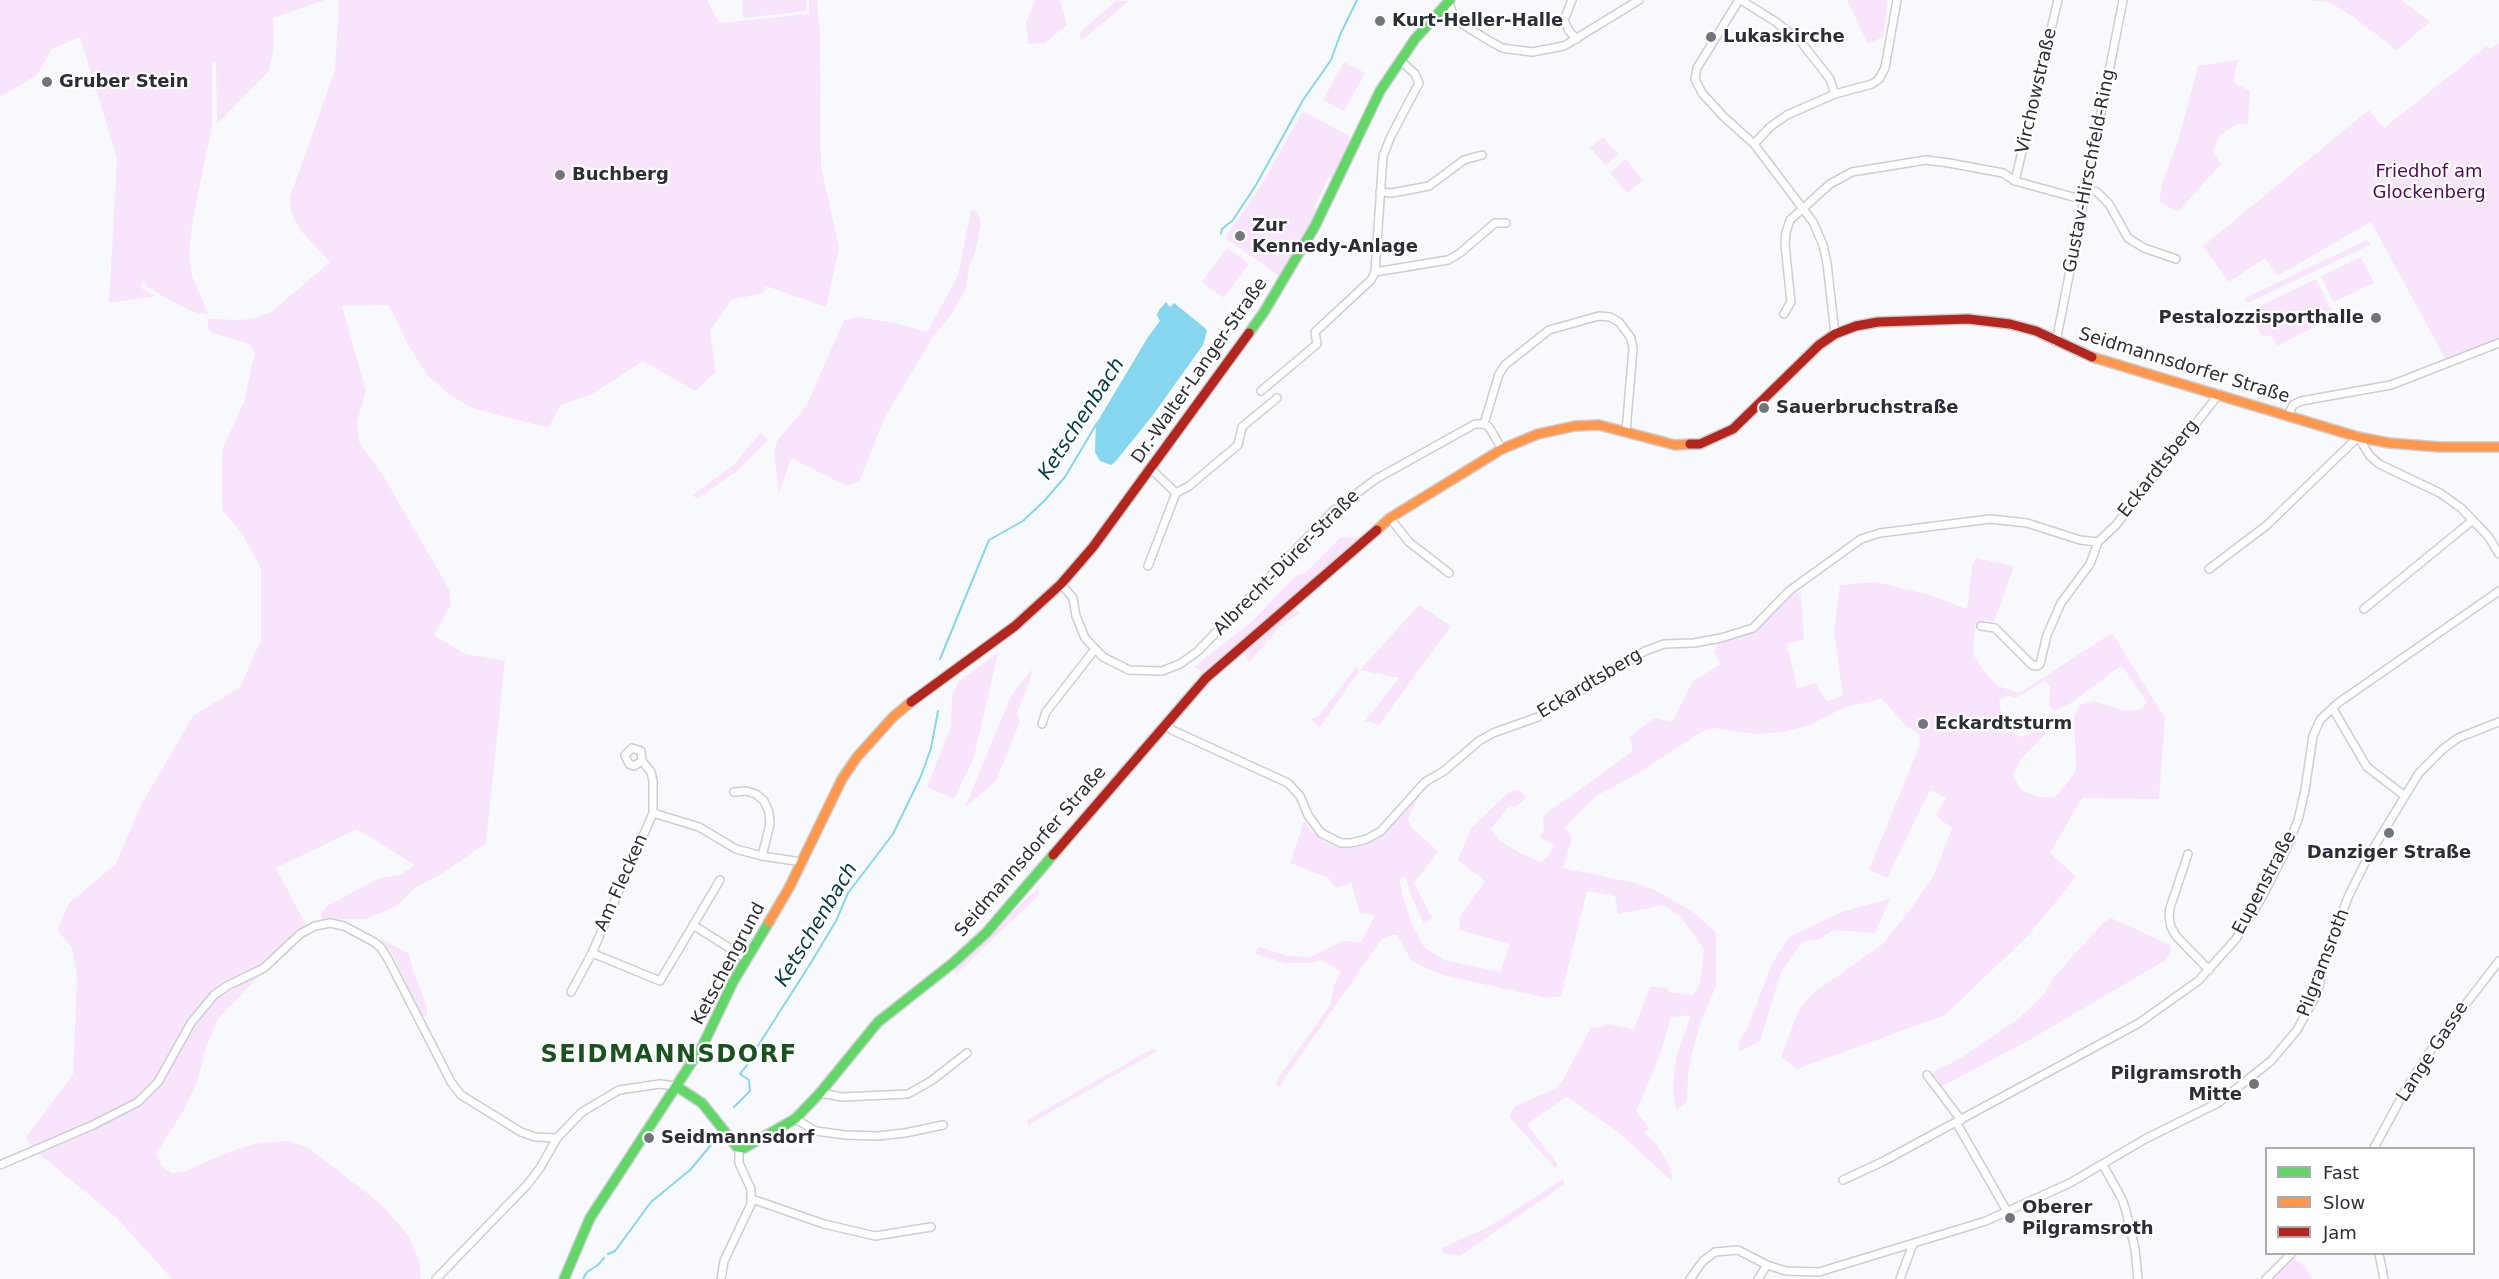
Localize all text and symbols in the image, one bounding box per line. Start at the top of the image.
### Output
place label: Kurt-Heller-Halle [1392,10,1563,32]
marker: Kurt-Heller-Halle [1373,14,1387,28]
place label: Lukaskirche [1723,26,1845,48]
street label: Virchowstraße [2012,26,2062,156]
marker: Lukaskirche [1704,30,1718,44]
street label: Gustav-Hirschfeld-Ring [2060,67,2120,275]
place label: Gruber Stein [59,71,188,93]
marker: Gruber Stein [40,75,54,89]
park label: Friedhof am Glockenberg [2372,161,2486,204]
place label: Buchberg [572,164,669,186]
marker: Buchberg [553,168,567,182]
place label: Zur Kennedy-Anlage [1252,215,1418,258]
marker: Zur Kennedy-Anlage [1233,229,1247,243]
street label: Dr.-Walter-Langer-Straße [1128,274,1272,468]
place label: Pestalozzisporthalle [2159,307,2364,329]
marker: Pestalozzisporthalle [2369,311,2383,325]
street label: Seidmannsdorfer Straße [2076,324,2292,408]
water label: Ketschenbach [1034,354,1130,484]
place label: Sauerbruchstraße [1776,397,1959,419]
marker: Sauerbruchstraße [1757,401,1771,415]
street label: Eckardtsberg [2114,416,2204,522]
street label: Albrecht-Dürer-Straße [1210,486,1364,640]
street label: Eckardtsberg [1534,644,1646,724]
place label: Eckardtsturm [1935,713,2072,735]
marker: Eckardtsturm [1916,717,1930,731]
street label: Seidmannsdorfer Straße [951,762,1111,942]
marker: Danziger Straße [2382,826,2396,840]
street label: Eupenstraße [2229,828,2301,938]
street label: Am Flecken [591,831,653,935]
place label: Danziger Straße [2307,842,2471,864]
water label: Ketschenbach [771,859,863,991]
street label: Ketschengrund [688,899,770,1029]
street label: Pilgramsroth [2294,906,2354,1020]
street label: Lange Gasse [2392,998,2474,1106]
district label: SEIDMANNSDORF [540,1042,798,1070]
place label: Pilgramsroth Mitte [2110,1063,2242,1106]
marker: Pilgramsroth Mitte [2247,1077,2261,1091]
place label: Seidmannsdorf [661,1127,814,1149]
marker: Seidmannsdorf [642,1131,656,1145]
legend [2265,1147,2475,1255]
text: Fast [2323,1162,2359,1183]
text: Slow [2323,1192,2365,1213]
place label: Oberer Pilgramsroth [2022,1197,2154,1240]
marker: Oberer Pilgramsroth [2003,1211,2017,1225]
text: Jam [2323,1222,2357,1243]

